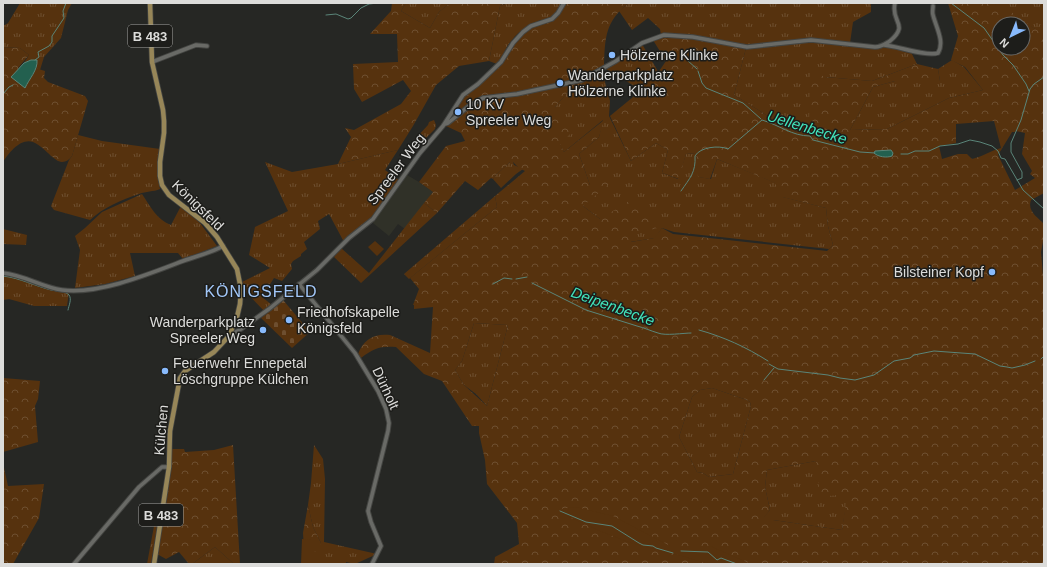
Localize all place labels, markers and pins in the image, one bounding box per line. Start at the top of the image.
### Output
place label: Hölzerne Klinke [620,47,718,63]
marker: Hölzerne Klinke [607,50,617,60]
place label: Wanderparkplatz Hölzerne Klinke [568,67,673,99]
marker: Wanderparkplatz Hölzerne Klinke [555,78,565,88]
place label: 10 KV Spreeler Weg [466,96,551,128]
marker: 10 KV Spreeler Weg [453,107,463,117]
place label: Bilsteiner Kopf [894,264,984,280]
marker: Bilsteiner Kopf [987,267,997,277]
place label: Friedhofskapelle Königsfeld [297,304,400,336]
place label: Wanderparkplatz Spreeler Weg [150,314,255,346]
marker: Friedhofskapelle Königsfeld [284,315,294,325]
marker: Wanderparkplatz Spreeler Weg [258,325,268,335]
place label: Feuerwehr Ennepetal Löschgruppe Külchen [173,355,308,387]
marker: Feuerwehr Ennepetal Löschgruppe Külchen [160,366,170,376]

